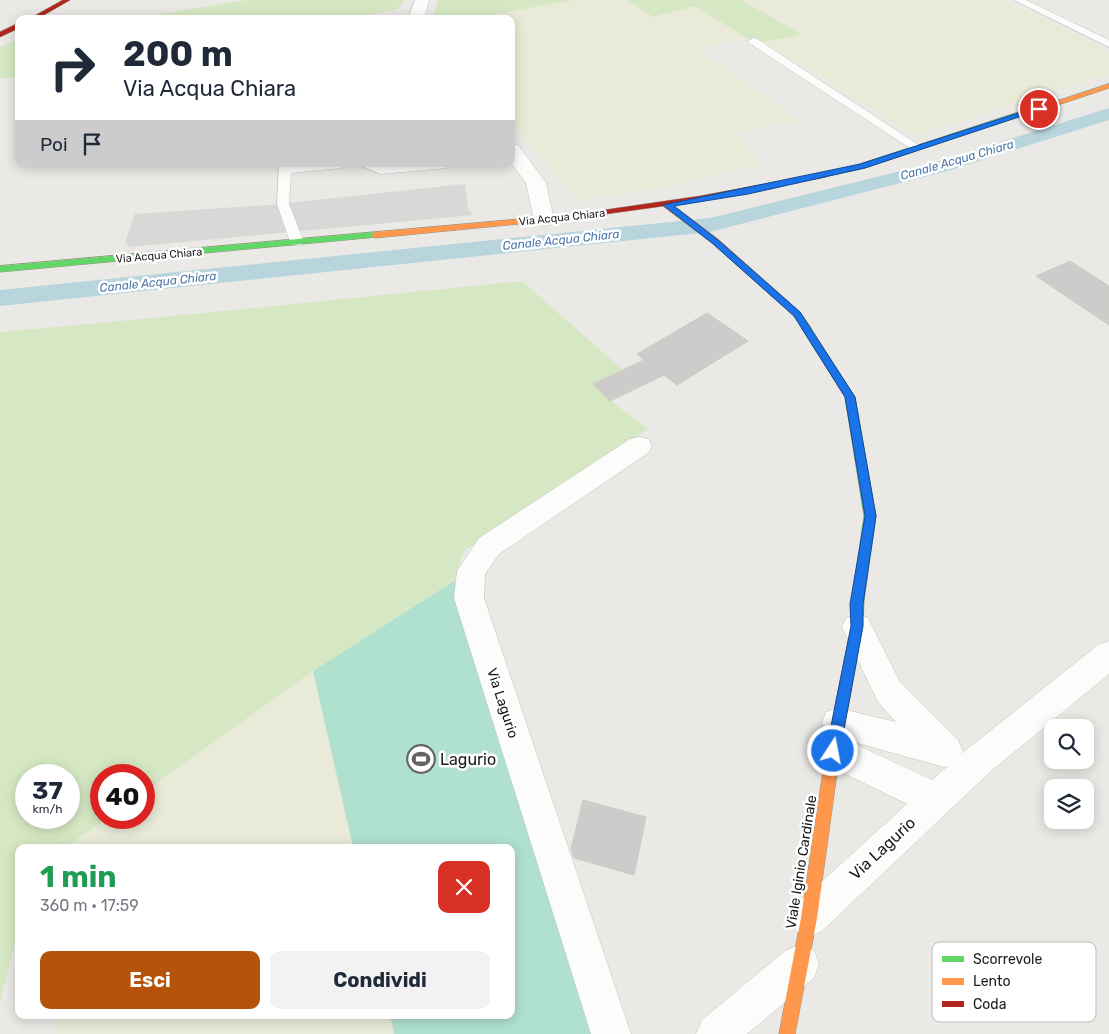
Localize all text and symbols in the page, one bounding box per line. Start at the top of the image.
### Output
text: 200 m [123,33,233,75]
icon: right [40,35,105,100]
text: Via Acqua Chiara [123,75,296,102]
pin [1018,88,1060,130]
icon: arrive [1025,95,1053,123]
icon: arrive [78,130,106,158]
text: Poi [40,133,68,156]
water label: Canale Acqua Chiara [899,137,1015,183]
street label: Via Acqua Chiara [518,207,606,228]
water label: Canale Acqua Chiara [502,227,620,253]
street label: Via Acqua Chiara [115,245,203,266]
water label: Canale Acqua Chiara [99,269,217,295]
street label: Via Lagurio [483,666,522,740]
map controls [1044,719,1094,829]
button: search [1044,719,1094,769]
position arrow [806,724,858,776]
sports icon: Lagurio [406,744,436,774]
place label: Lagurio [440,750,496,769]
speed limit sign: 40 [90,764,155,829]
text: 37 [32,776,63,805]
button: layers [1044,779,1094,829]
street label: Viale Iginio Cardinale [783,794,820,930]
text: km/h [33,802,62,816]
street label: Via Lagurio [845,813,919,884]
text: 1 min [40,859,117,895]
button: close [438,861,490,913]
text: 360 m · 17:59 [40,896,139,915]
legend [932,942,1096,1022]
button: Esci [40,951,260,1009]
button: Condividi [270,951,490,1009]
text: Scorrevole [973,951,1042,968]
text: Lento [973,973,1010,990]
text: Coda [973,996,1006,1013]

